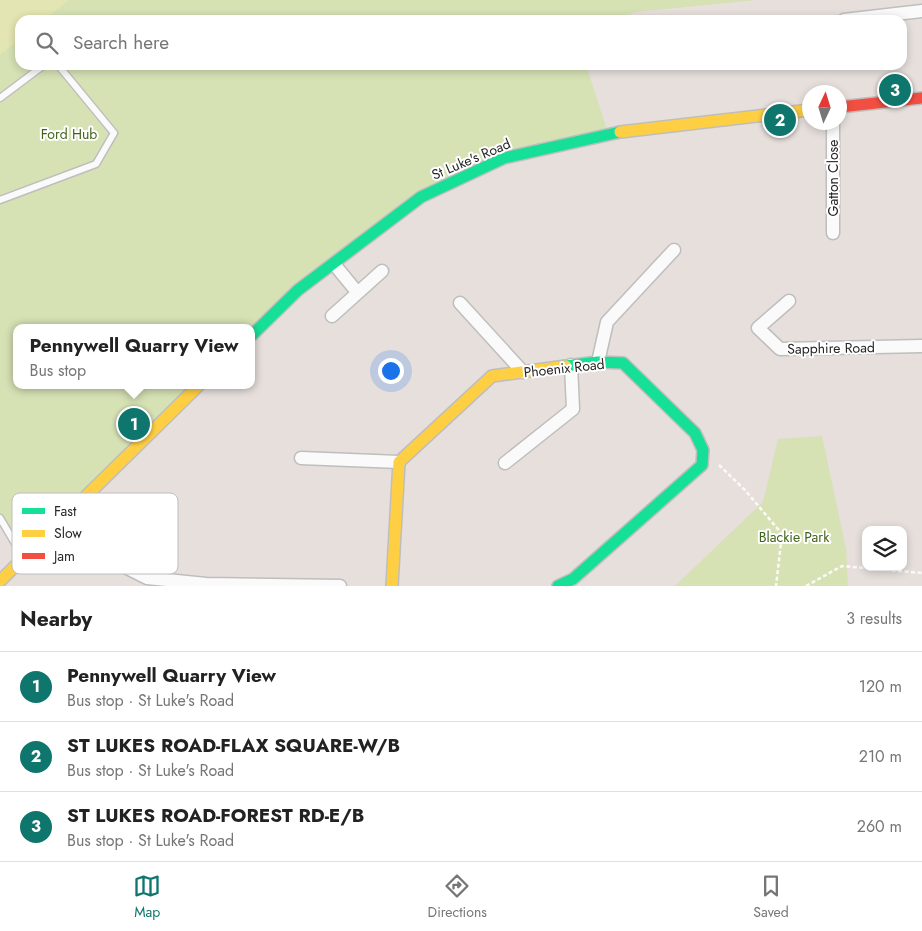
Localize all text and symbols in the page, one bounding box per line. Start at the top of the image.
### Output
search box [15,15,907,70]
icon: search [33,29,61,57]
text: Search here [73,29,169,56]
pin: 3 [879,71,911,109]
north arrow [802,85,847,130]
pin: 2 [764,101,796,139]
park label: Ford Hub [41,124,97,144]
street label: St Luke's Road [428,133,514,185]
street label: Gatton Close [823,140,843,216]
popup [13,324,255,389]
text: Pennywell Quarry View [29,332,239,359]
street label: Sapphire Road [787,337,875,359]
street label: Phoenix Road [523,354,605,382]
your location [378,358,404,384]
text: Bus stop [29,359,86,382]
pin: 1 [118,405,150,443]
legend [12,493,178,574]
text: Fast [54,501,77,521]
text: Slow [54,523,82,543]
map controls [862,526,907,571]
button: layers [862,526,907,571]
park label: Blackie Park [759,527,830,547]
text: Jam [52,546,75,566]
text: Nearby [20,604,92,634]
text: 3 results [846,607,902,630]
text: Pennywell Quarry View [67,662,276,689]
text: 1 [32,675,40,698]
text: 120 m [859,675,902,698]
text: Bus stop · St Luke's Road [67,689,234,712]
text: ST LUKES ROAD-FLAX SQUARE-W/B [67,732,400,759]
text: 2 [31,745,41,768]
text: 210 m [859,745,902,768]
text: Bus stop · St Luke's Road [67,759,234,782]
text: ST LUKES ROAD-FOREST RD-E/B [67,802,364,829]
text: 3 [31,815,41,838]
text: 260 m [857,815,902,838]
text: Bus stop · St Luke's Road [67,829,234,852]
tab: Map [133,872,161,922]
tab: Directions [428,872,487,922]
tab: Saved [753,872,789,922]

